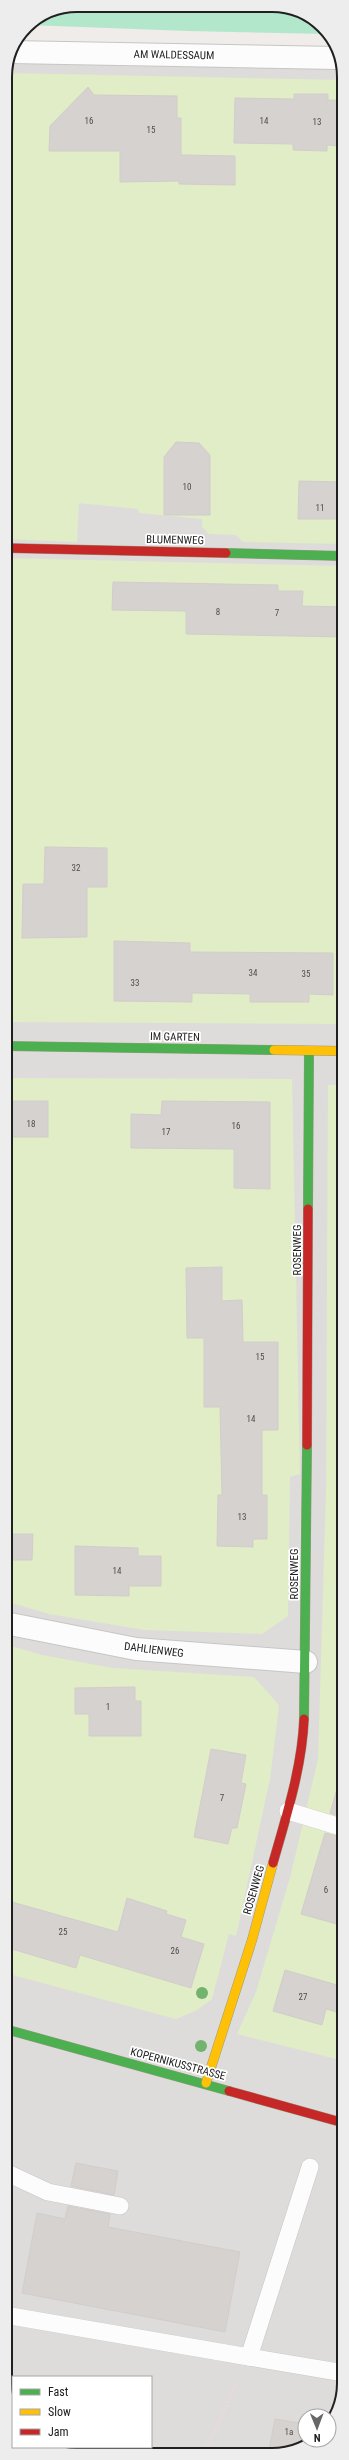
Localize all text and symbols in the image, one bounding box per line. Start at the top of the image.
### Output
street label: AM WALDESSAUM [133,48,215,62]
house number: 16 [85,116,93,126]
house number: 14 [260,116,269,126]
house number: 13 [313,117,321,127]
house number: 15 [147,125,156,135]
house number: 10 [183,482,191,492]
house number: 11 [316,503,324,513]
street label: BLUMENWEG [146,533,204,547]
house number: 8 [216,607,220,617]
house number: 7 [275,608,280,618]
house number: 32 [72,863,81,873]
house number: 34 [249,968,258,978]
house number: 35 [302,969,311,979]
house number: 33 [131,978,139,988]
street label: IM GARTEN [150,1030,200,1044]
house number: 18 [27,1119,35,1129]
house number: 16 [232,1121,240,1131]
house number: 17 [162,1127,171,1137]
street label: ROSENWEG [291,1225,304,1275]
house number: 15 [256,1352,265,1362]
house number: 14 [247,1414,256,1424]
house number: 13 [238,1512,246,1522]
street label: ROSENWEG [288,1549,301,1599]
house number: 14 [113,1566,122,1576]
street label: DAHLIENWEG [123,1640,185,1660]
house number: 1 [106,1702,110,1712]
house number: 7 [220,1793,225,1803]
street label: ROSENWEG [241,1864,267,1916]
house number: 6 [324,1885,328,1895]
house number: 25 [59,1927,68,1937]
house number: 26 [171,1946,179,1956]
house number: 27 [299,1992,308,2002]
street label: KOPERNIKUSSTRASSE [129,2045,227,2083]
legend [12,2376,152,2448]
text: Fast [48,2385,69,2399]
text: Slow [48,2405,71,2419]
north arrow [297,2408,337,2448]
text: Jam [48,2425,69,2439]
house number: 1a [285,2427,293,2437]
text: N [313,2431,321,2444]

